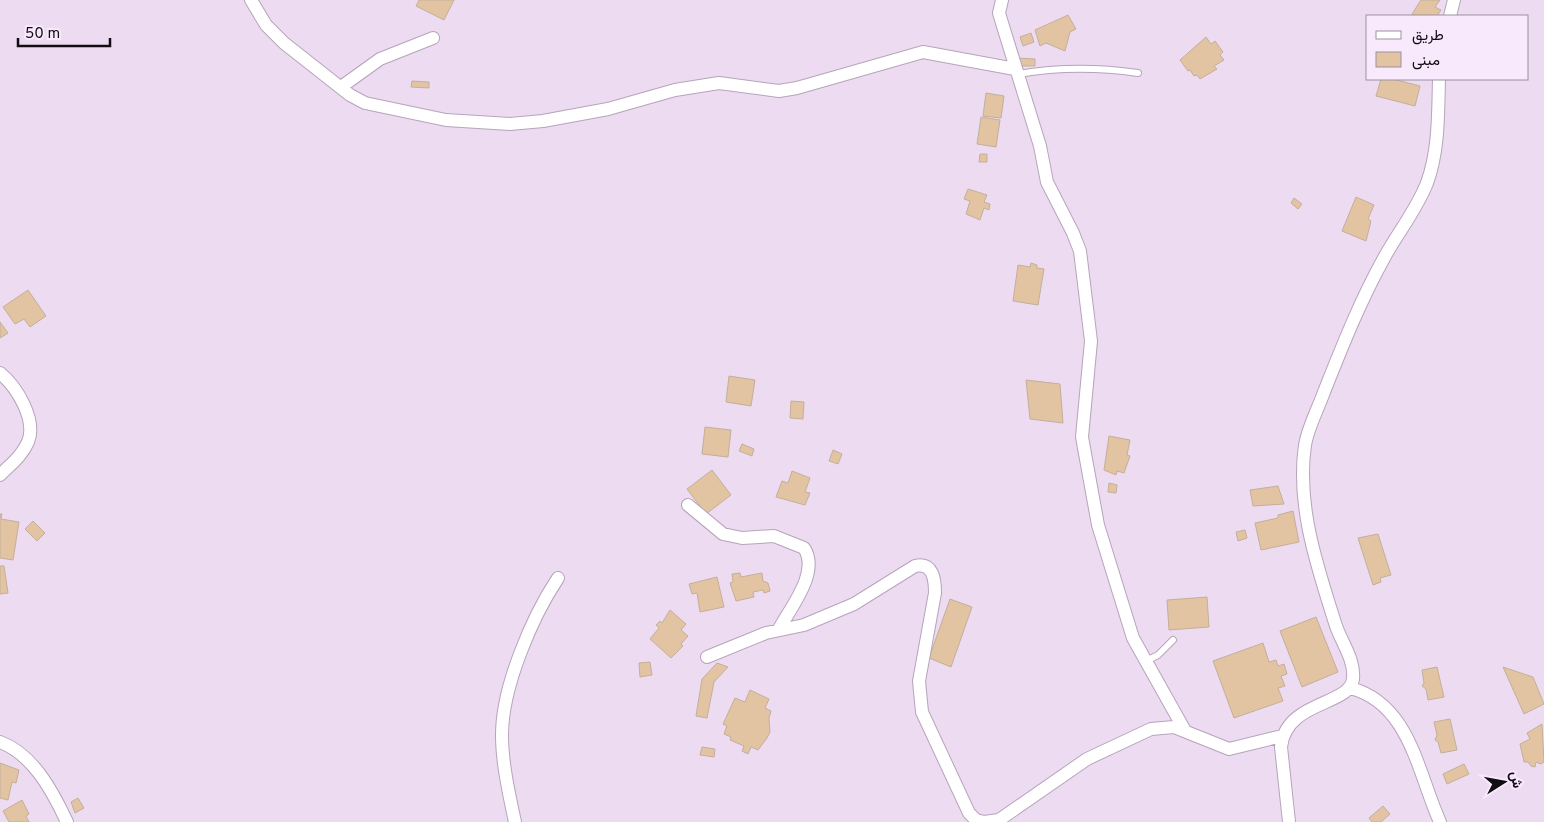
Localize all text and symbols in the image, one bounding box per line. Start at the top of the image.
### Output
scale bar [18,15,110,47]
legend [1366,15,1529,80]
text: 50 m [25,25,60,44]
text: طريق [1412,27,1444,46]
text: مبنى [1412,52,1440,71]
north arrow [1479,757,1529,807]
text: ش [1505,770,1525,790]

